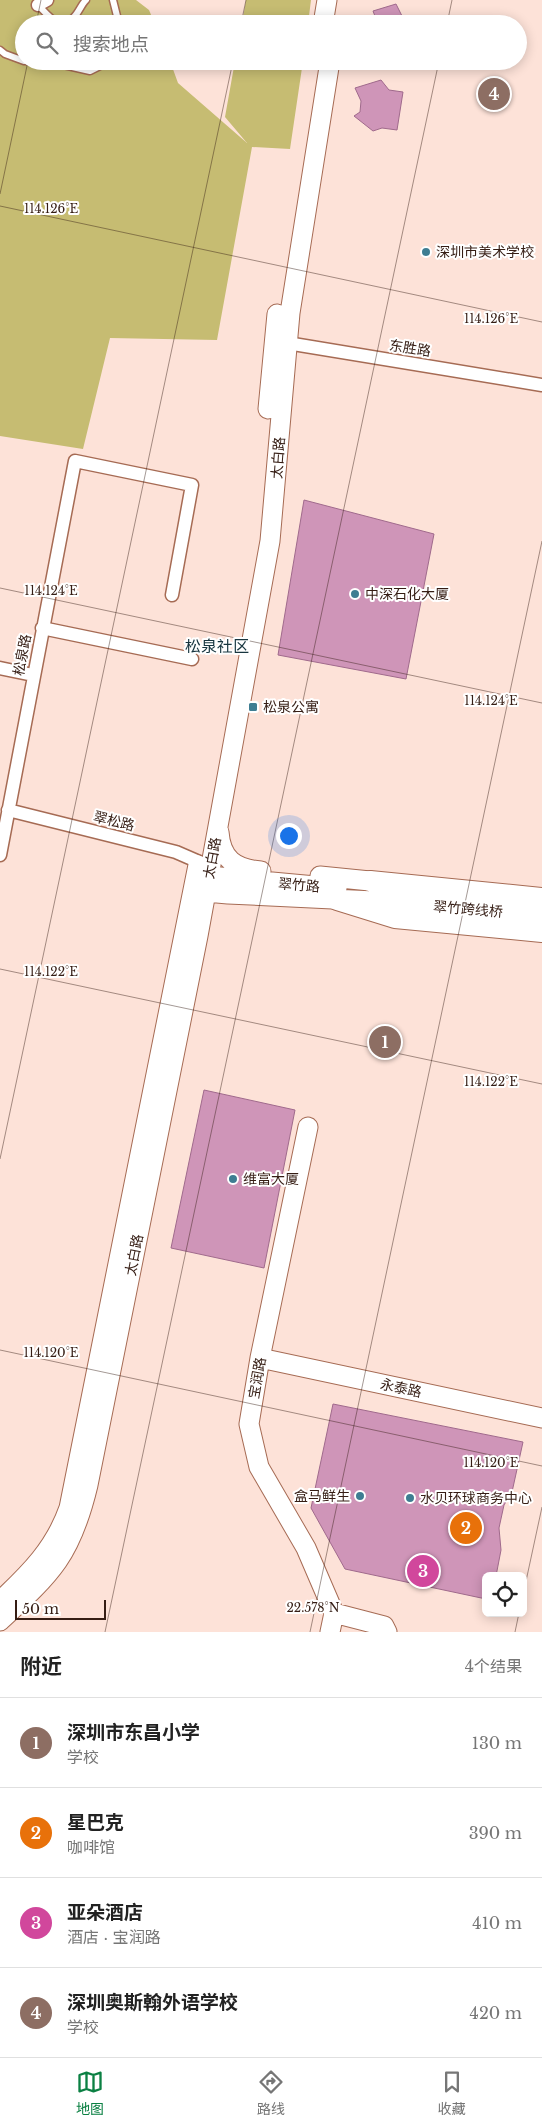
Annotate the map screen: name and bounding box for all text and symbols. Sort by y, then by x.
search box [15,15,527,70]
icon: search [33,29,61,57]
text: 搜索地点 [73,33,149,56]
pin: 4 [478,75,510,113]
text: 114.126°E [24,201,78,216]
place label: 深圳市美术学校 [436,243,534,261]
marker: 深圳市美术学校 [420,246,432,258]
text: 114.126°E [464,311,518,326]
street label: 东胜路 [388,336,432,360]
street label: 太白路 [268,436,288,480]
text: 114.124°E [24,583,78,598]
place label: 中深石化大厦 [365,585,449,603]
marker: 中深石化大厦 [349,588,361,600]
street label: 松泉路 [9,633,35,677]
district label: 松泉社区 [185,636,249,656]
text: 114.124°E [464,693,518,708]
place label: 松泉公寓 [263,698,319,716]
marker: 松泉公寓 [247,701,259,713]
street label: 翠松路 [91,807,137,835]
your location [276,823,302,849]
street label: 太白路 [199,836,225,880]
street label: 翠竹路 [277,874,321,896]
street label: 翠竹跨线桥 [432,897,504,921]
text: 114.122°E [24,964,78,979]
pin: 1 [369,1023,401,1061]
text: 114.122°E [464,1074,518,1089]
place label: 维富大厦 [243,1170,299,1188]
marker: 维富大厦 [227,1173,239,1185]
street label: 太白路 [121,1233,147,1277]
text: 114.120°E [23,1345,79,1360]
street label: 宝润路 [244,1356,270,1400]
street label: 永泰路 [379,1375,423,1401]
text: 114.120°E [463,1455,519,1470]
place label: 盒马鲜生 [294,1487,350,1505]
place label: 水贝环球商务中心 [420,1489,532,1507]
marker: 盒马鲜生 [354,1490,366,1502]
marker: 水贝环球商务中心 [404,1492,416,1504]
pin: 2 [450,1509,482,1547]
pin: 3 [407,1552,439,1590]
map controls [482,1572,527,1617]
button: locate [482,1572,527,1617]
scale bar [15,1597,106,1620]
text: 50 m [22,1600,59,1618]
text: 22.578°N [286,1600,340,1615]
text: 附近 [20,1654,62,1680]
text: 4个结果 [465,1656,522,1676]
text: 深圳市东昌小学 [67,1721,200,1744]
text: 1 [33,1733,39,1753]
text: 130 m [472,1733,522,1753]
text: 学校 [67,1747,99,1767]
text: 星巴克 [67,1811,124,1834]
text: 2 [31,1823,41,1843]
text: 390 m [469,1823,522,1843]
text: 咖啡馆 [67,1837,115,1857]
text: 亚朵酒店 [67,1901,143,1924]
text: 3 [31,1913,41,1933]
text: 410 m [472,1913,522,1933]
text: 酒店 · 宝润路 [67,1927,161,1947]
text: 深圳奥斯翰外语学校 [67,1991,238,2014]
text: 4 [31,2003,41,2023]
text: 420 m [470,2003,522,2023]
text: 学校 [67,2017,99,2037]
tab: 地图 [76,2068,104,2118]
tab: 路线 [257,2068,285,2118]
tab: 收藏 [438,2068,466,2118]

